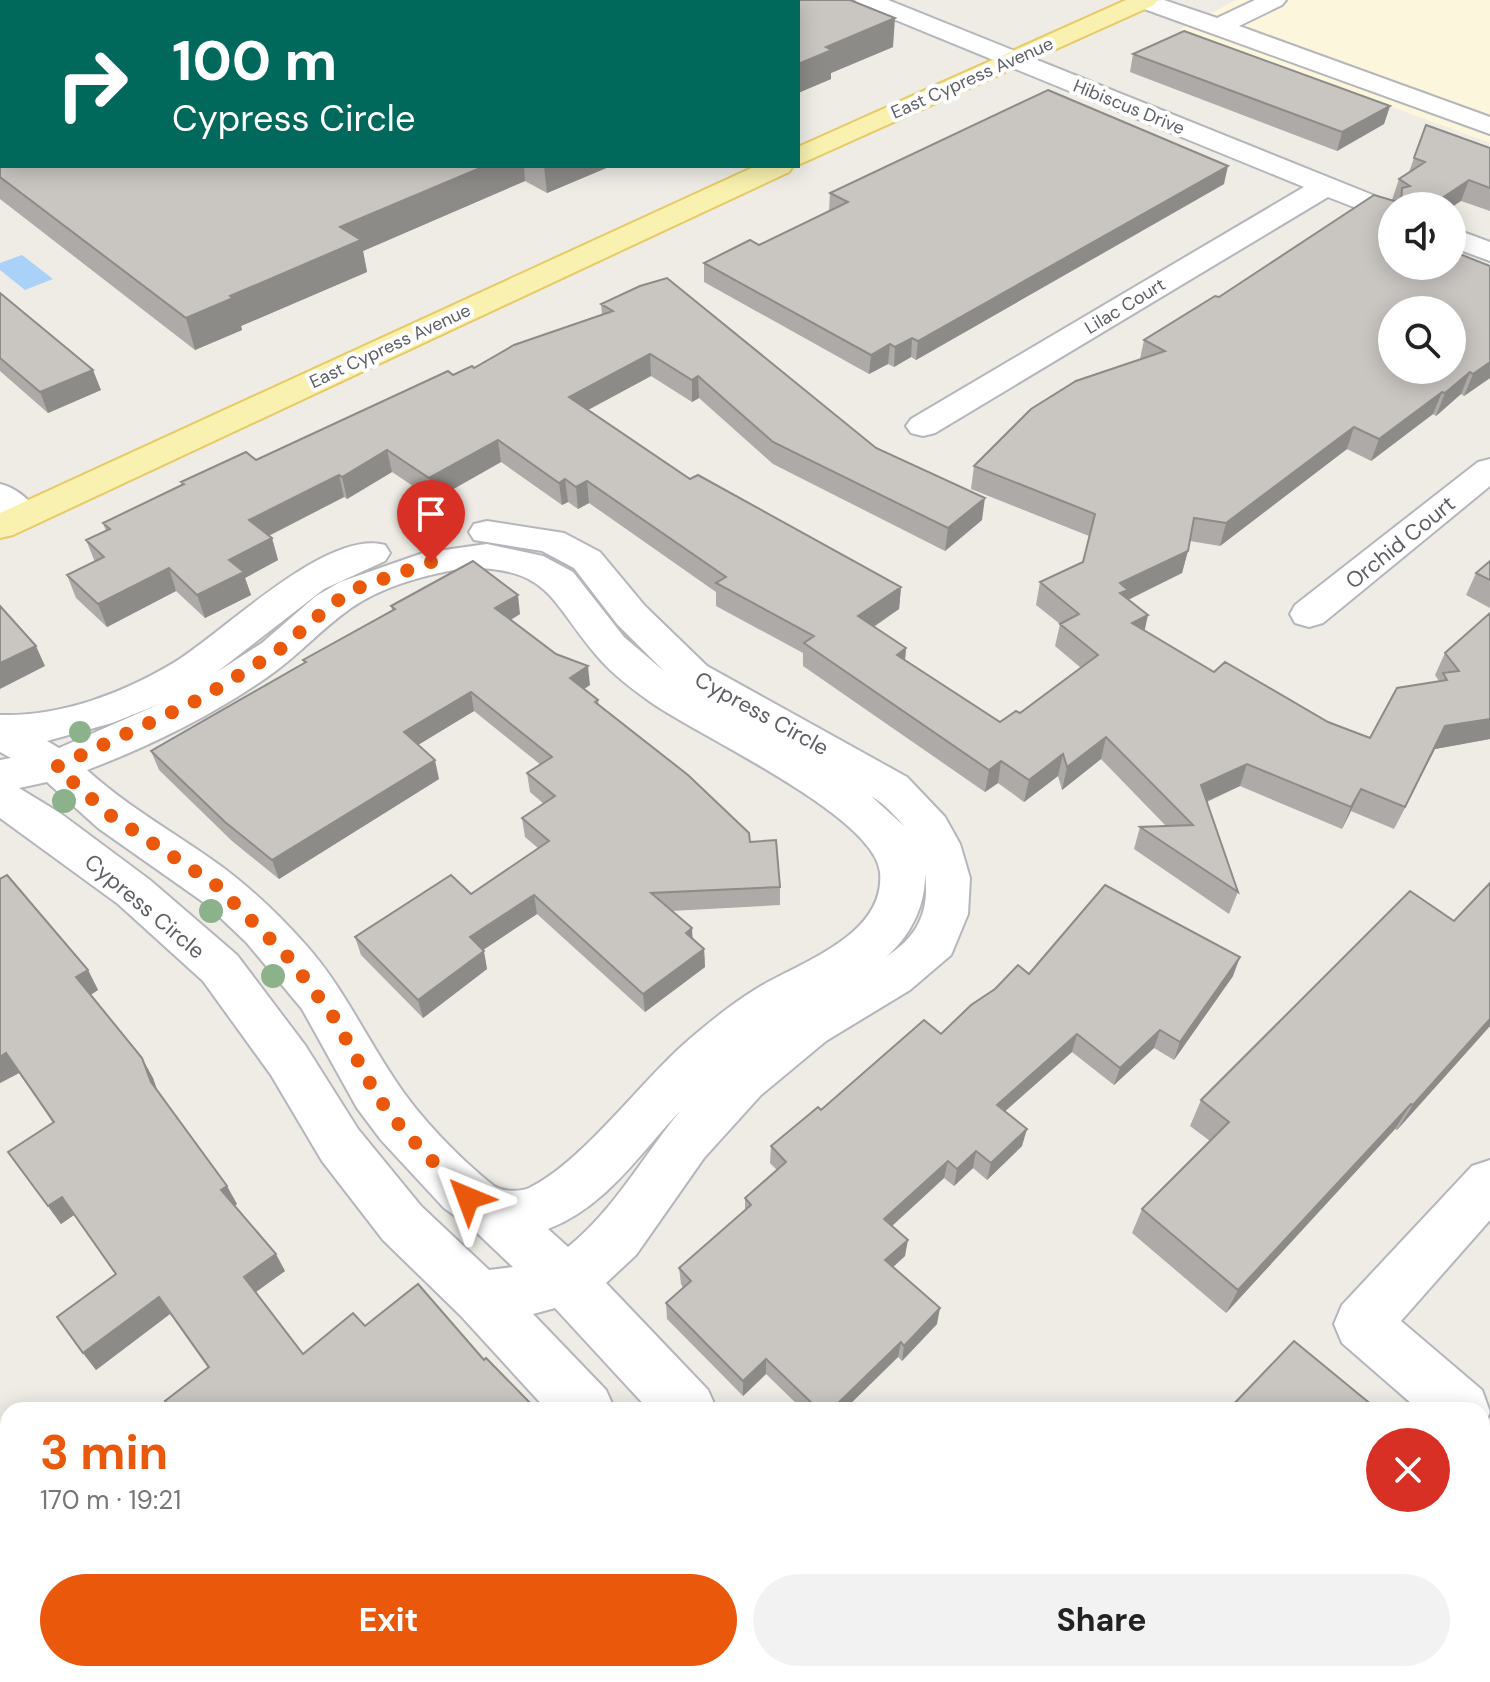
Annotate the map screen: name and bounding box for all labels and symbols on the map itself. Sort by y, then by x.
street label: East Cypress Avenue [887,31,1057,125]
street label: Hibiscus Drive [1070,74,1188,140]
street label: Lilac Court [1080,272,1170,340]
street label: East Cypress Avenue [306,298,474,394]
pin [397,480,465,562]
street label: Orchid Court [1339,489,1461,596]
street label: Cypress Circle [690,665,834,762]
street label: Cypress Circle [78,847,211,965]
position arrow [426,1156,510,1240]

